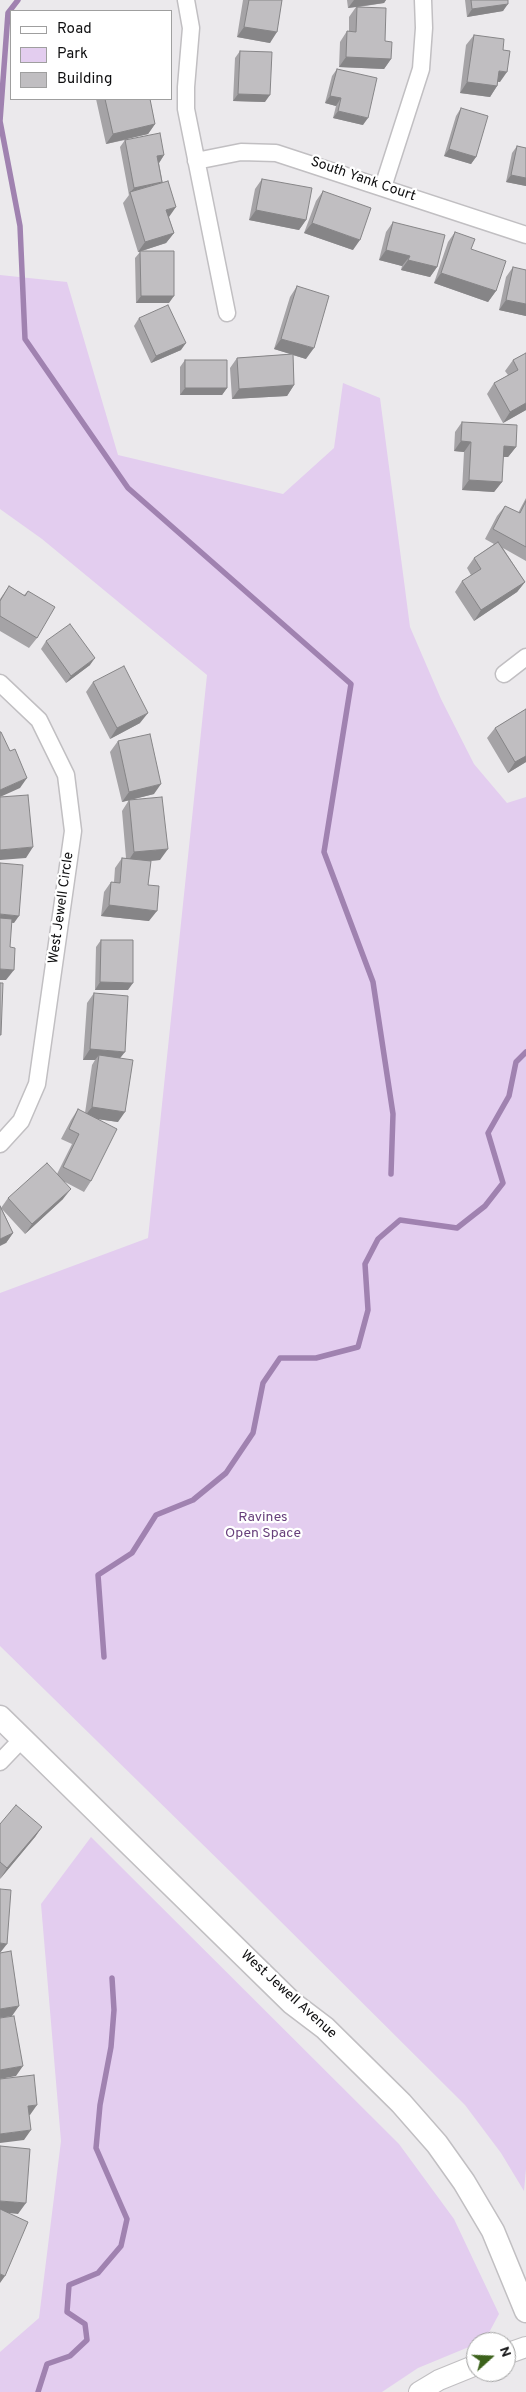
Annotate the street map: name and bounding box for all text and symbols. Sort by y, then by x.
legend [10,10,172,100]
text: Road [57,20,92,39]
text: Park [57,45,88,64]
text: Building [57,70,112,89]
street label: South Yank Court [308,154,418,206]
street label: West Jewell Circle [46,851,78,965]
park label: Ravines Open Space [225,1510,301,1542]
street label: West Jewell Avenue [236,1947,340,2043]
north arrow [466,2332,516,2382]
text: N [495,2344,514,2360]

